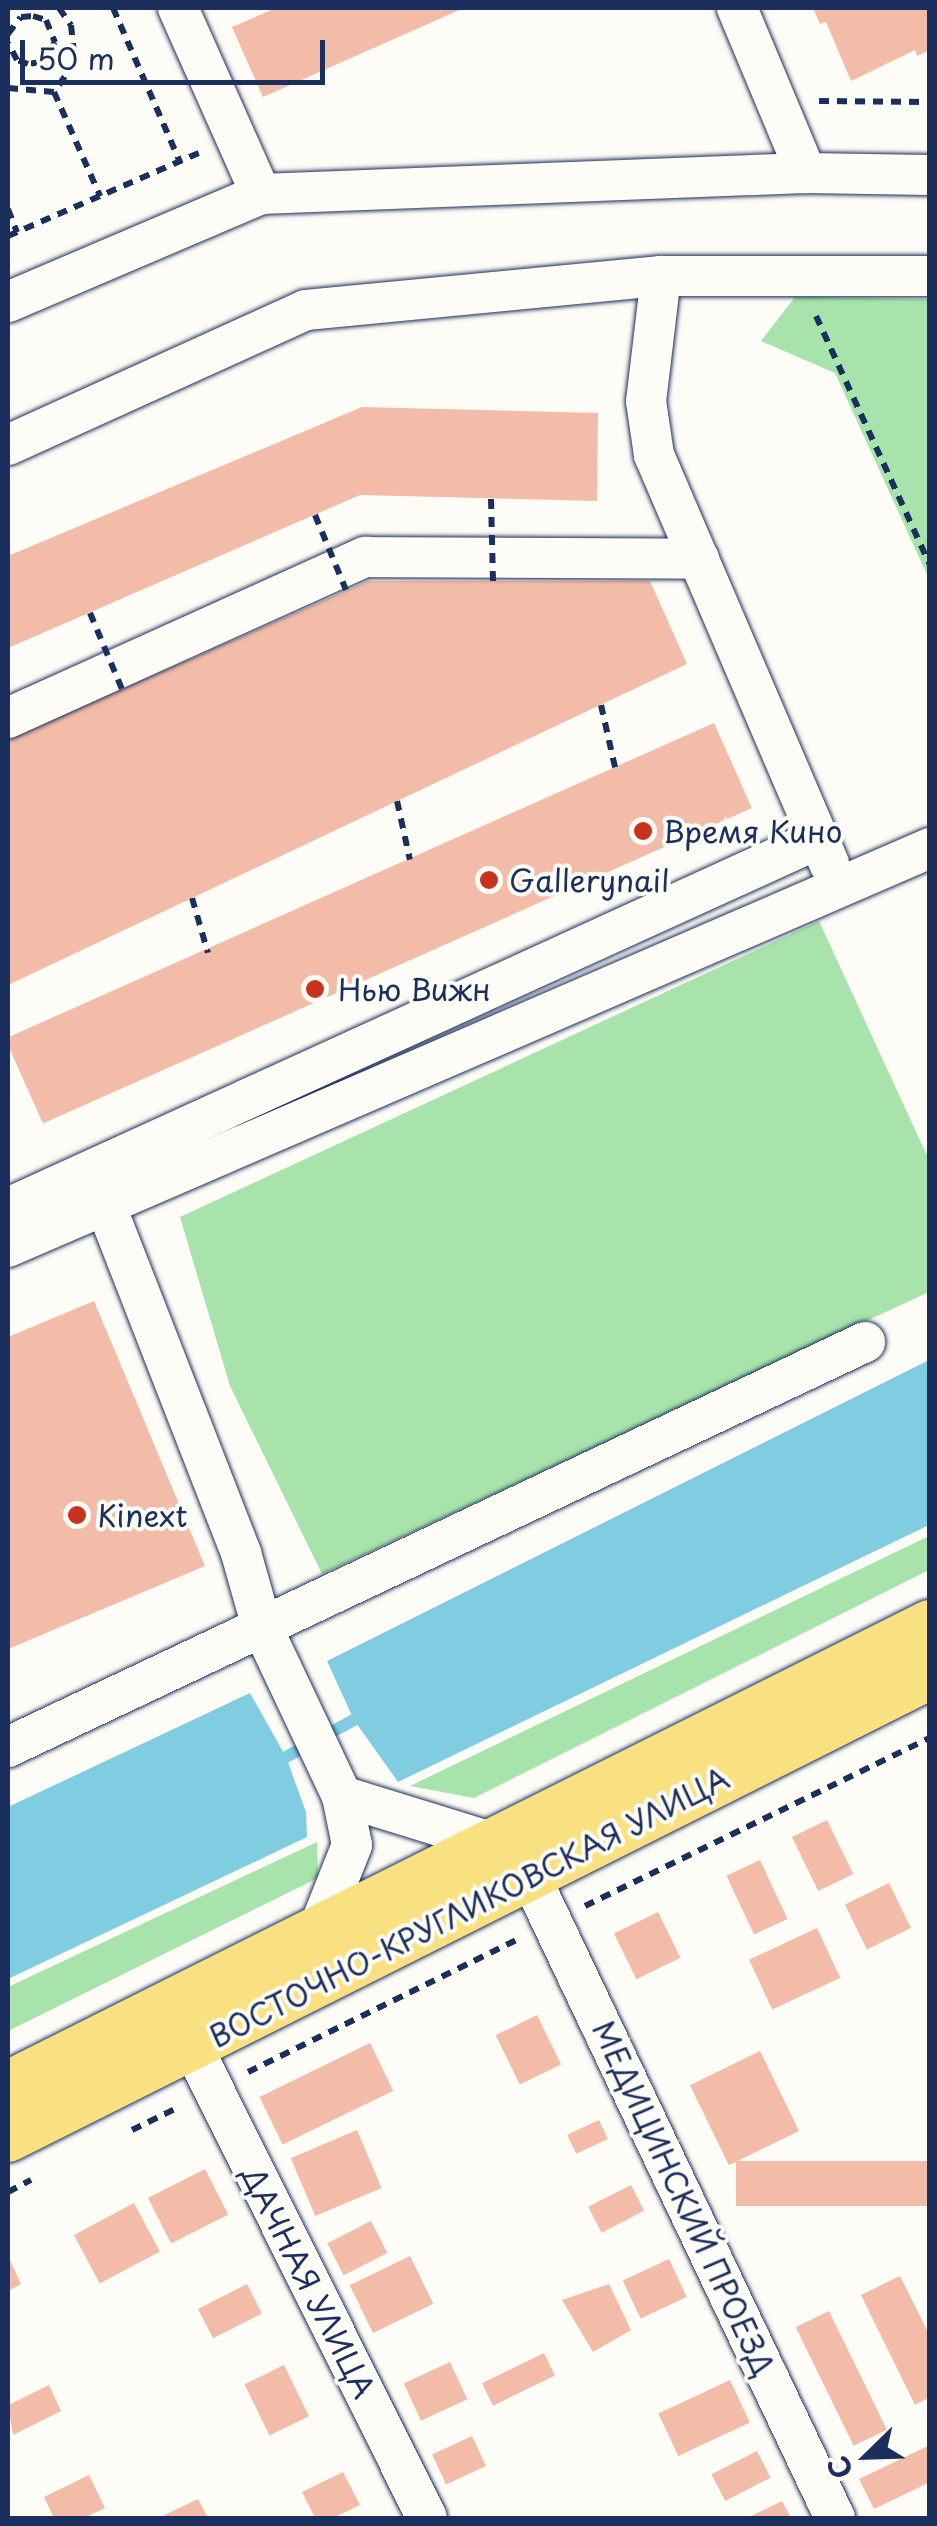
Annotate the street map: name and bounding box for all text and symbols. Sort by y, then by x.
scale bar [25,20,330,82]
text: 50 m [37,35,115,80]
place label: Время Кино [663,813,842,849]
marker: Время Кино [632,820,654,842]
place label: Gallerynail [509,862,670,898]
marker: Gallerynail [478,869,500,891]
place label: Нью Вижн [338,971,492,1007]
marker: Нью Вижн [302,976,328,1002]
place label: Kinext [97,1497,187,1533]
marker: Kinext [66,1504,88,1526]
street label: ВОСТОЧНО-КРУГЛИКОВСКАЯ УЛИЦА [203,1760,735,2054]
street label: МЕДИЦИНСКИЙ ПРОЕЗД [585,2014,783,2382]
street label: ДАЧНАЯ УЛИЦА [235,2160,383,2404]
north arrow [817,2406,917,2506]
text: С [815,2450,863,2486]

